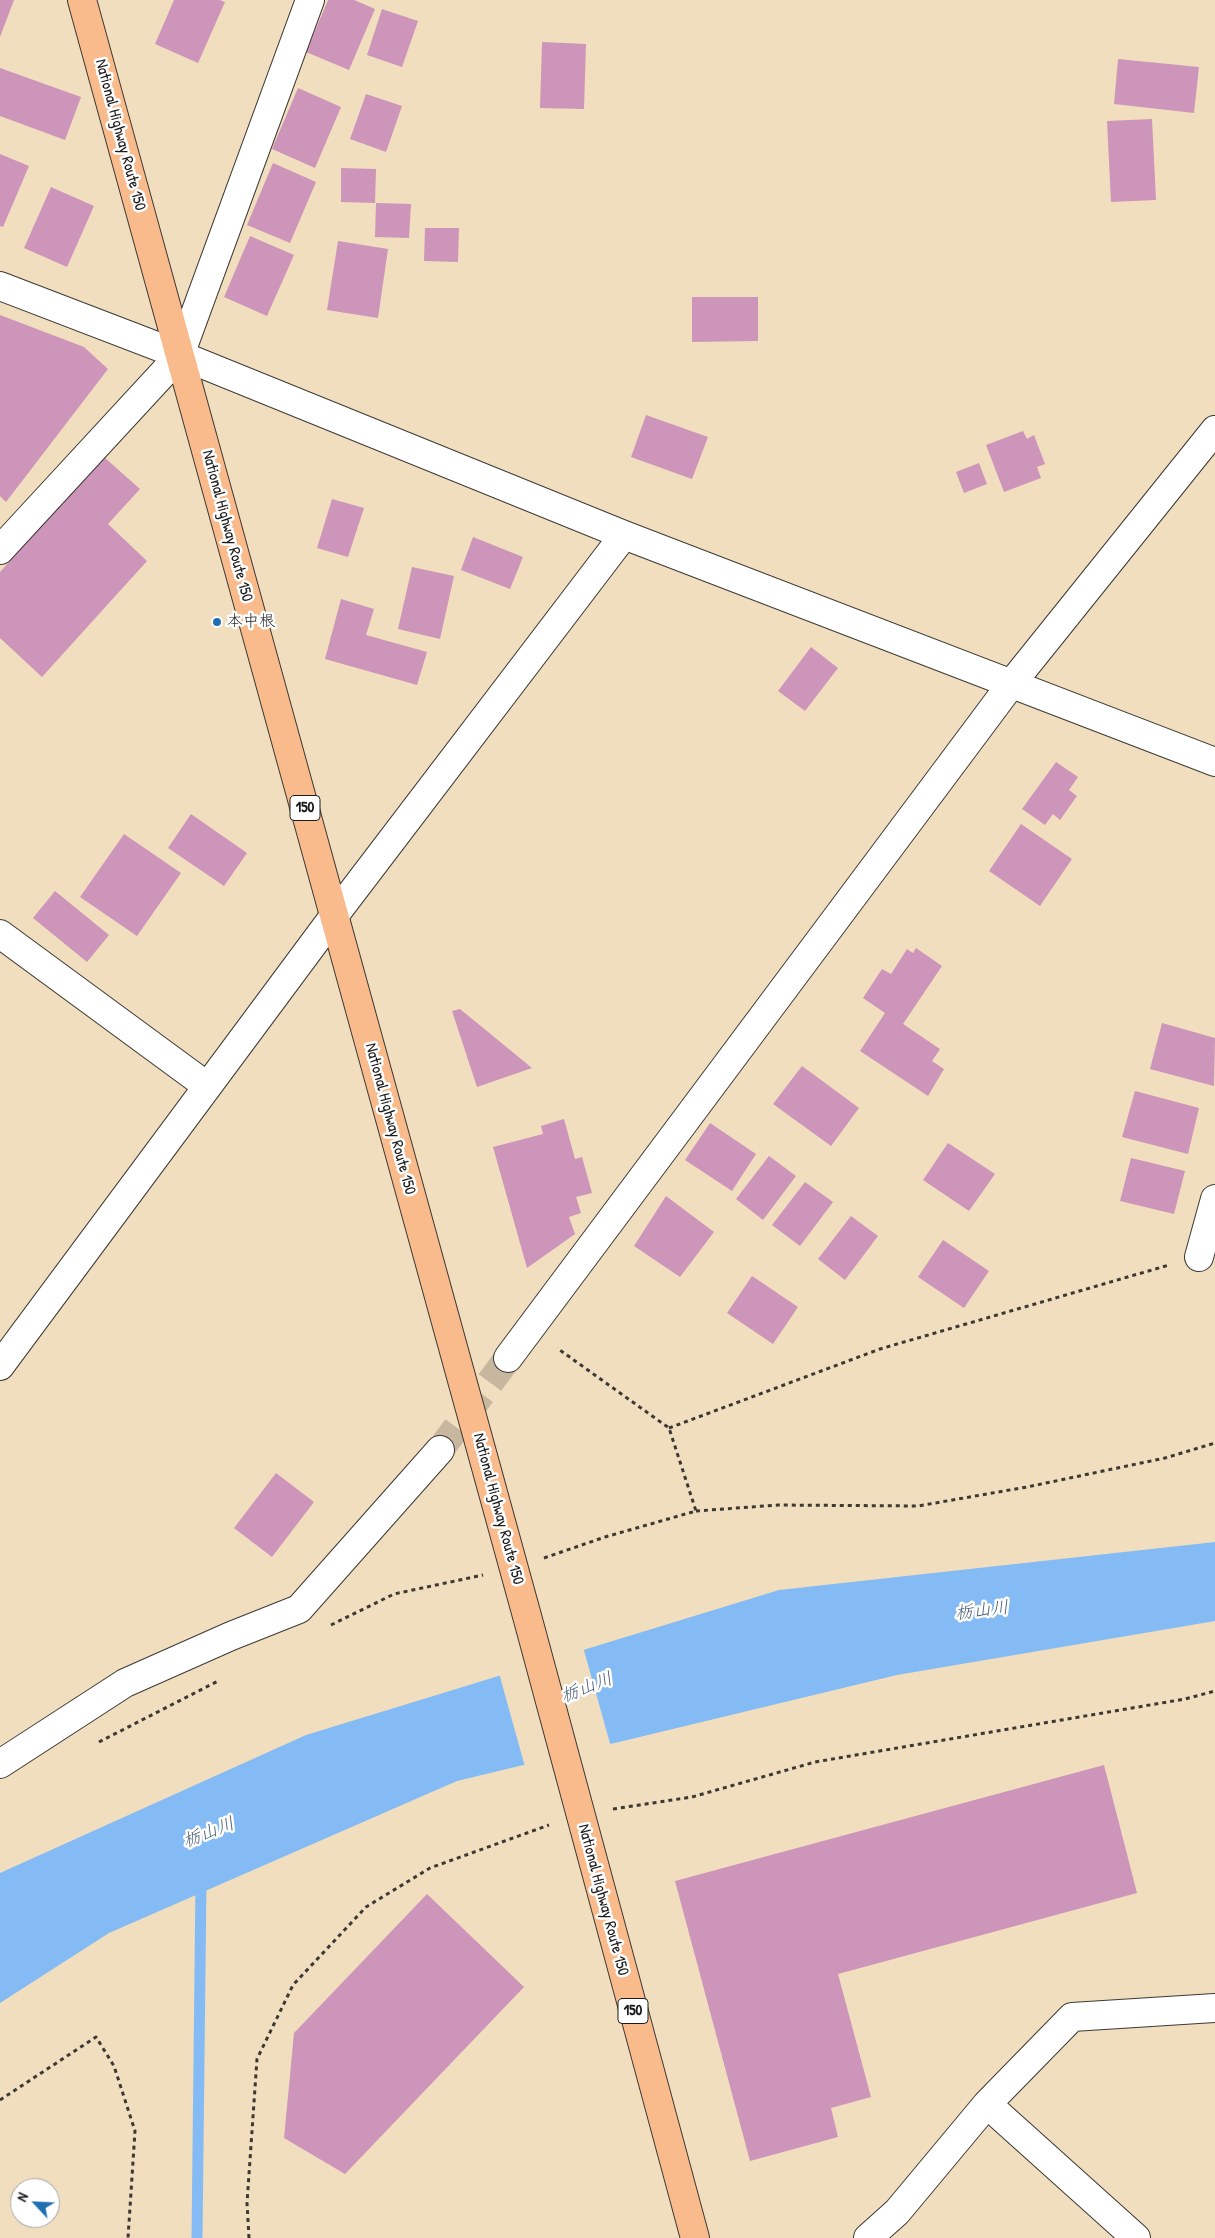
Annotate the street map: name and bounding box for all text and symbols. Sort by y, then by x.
street label: National Highway Route 150 [91,57,149,213]
street label: National Highway Route 150 [198,448,256,604]
place label: 本中根 [227,612,275,632]
marker: 本中根 [211,616,223,628]
road number: 150 [290,796,320,820]
street label: National Highway Route 150 [361,1041,419,1197]
street label: National Highway Route 150 [469,1431,527,1587]
water label: 栃山川 [954,1597,1010,1625]
water label: 栃山川 [558,1668,616,1708]
water label: 栃山川 [180,1813,238,1853]
street label: National Highway Route 150 [574,1822,632,1978]
road number: 150 [618,1998,648,2024]
north arrow [10,2178,60,2228]
text: N [12,2189,32,2204]

